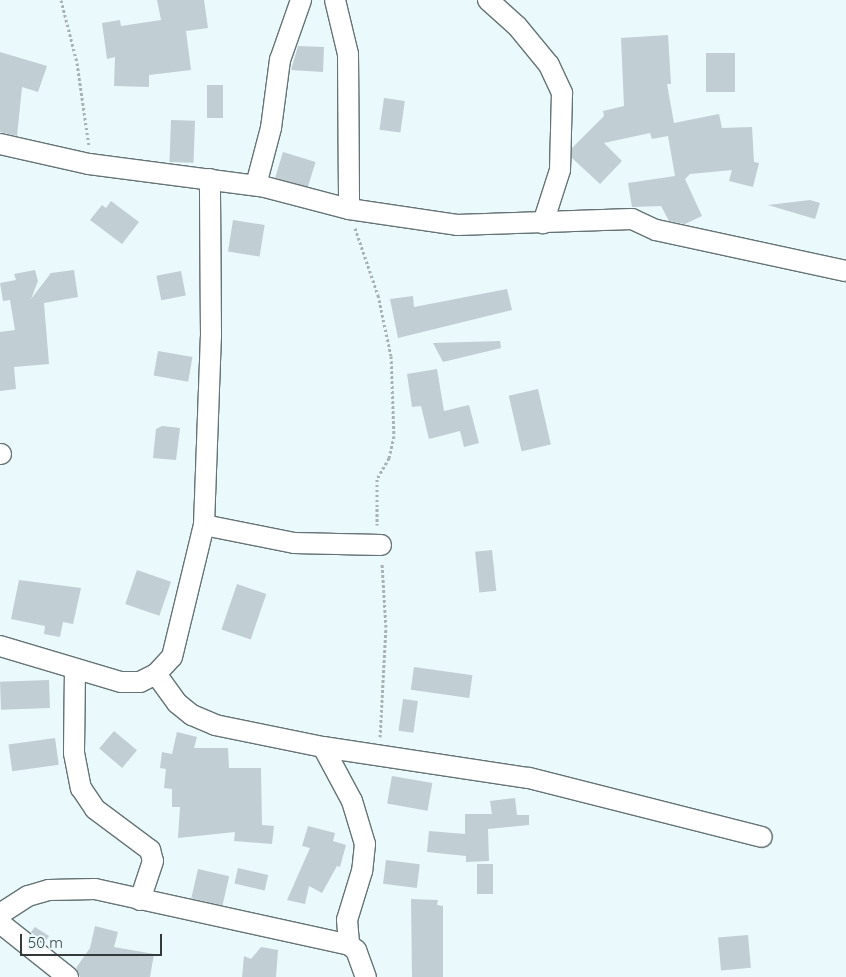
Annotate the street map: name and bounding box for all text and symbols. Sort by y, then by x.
scale bar [22,924,165,956]
text: 50 m [28,933,63,952]

